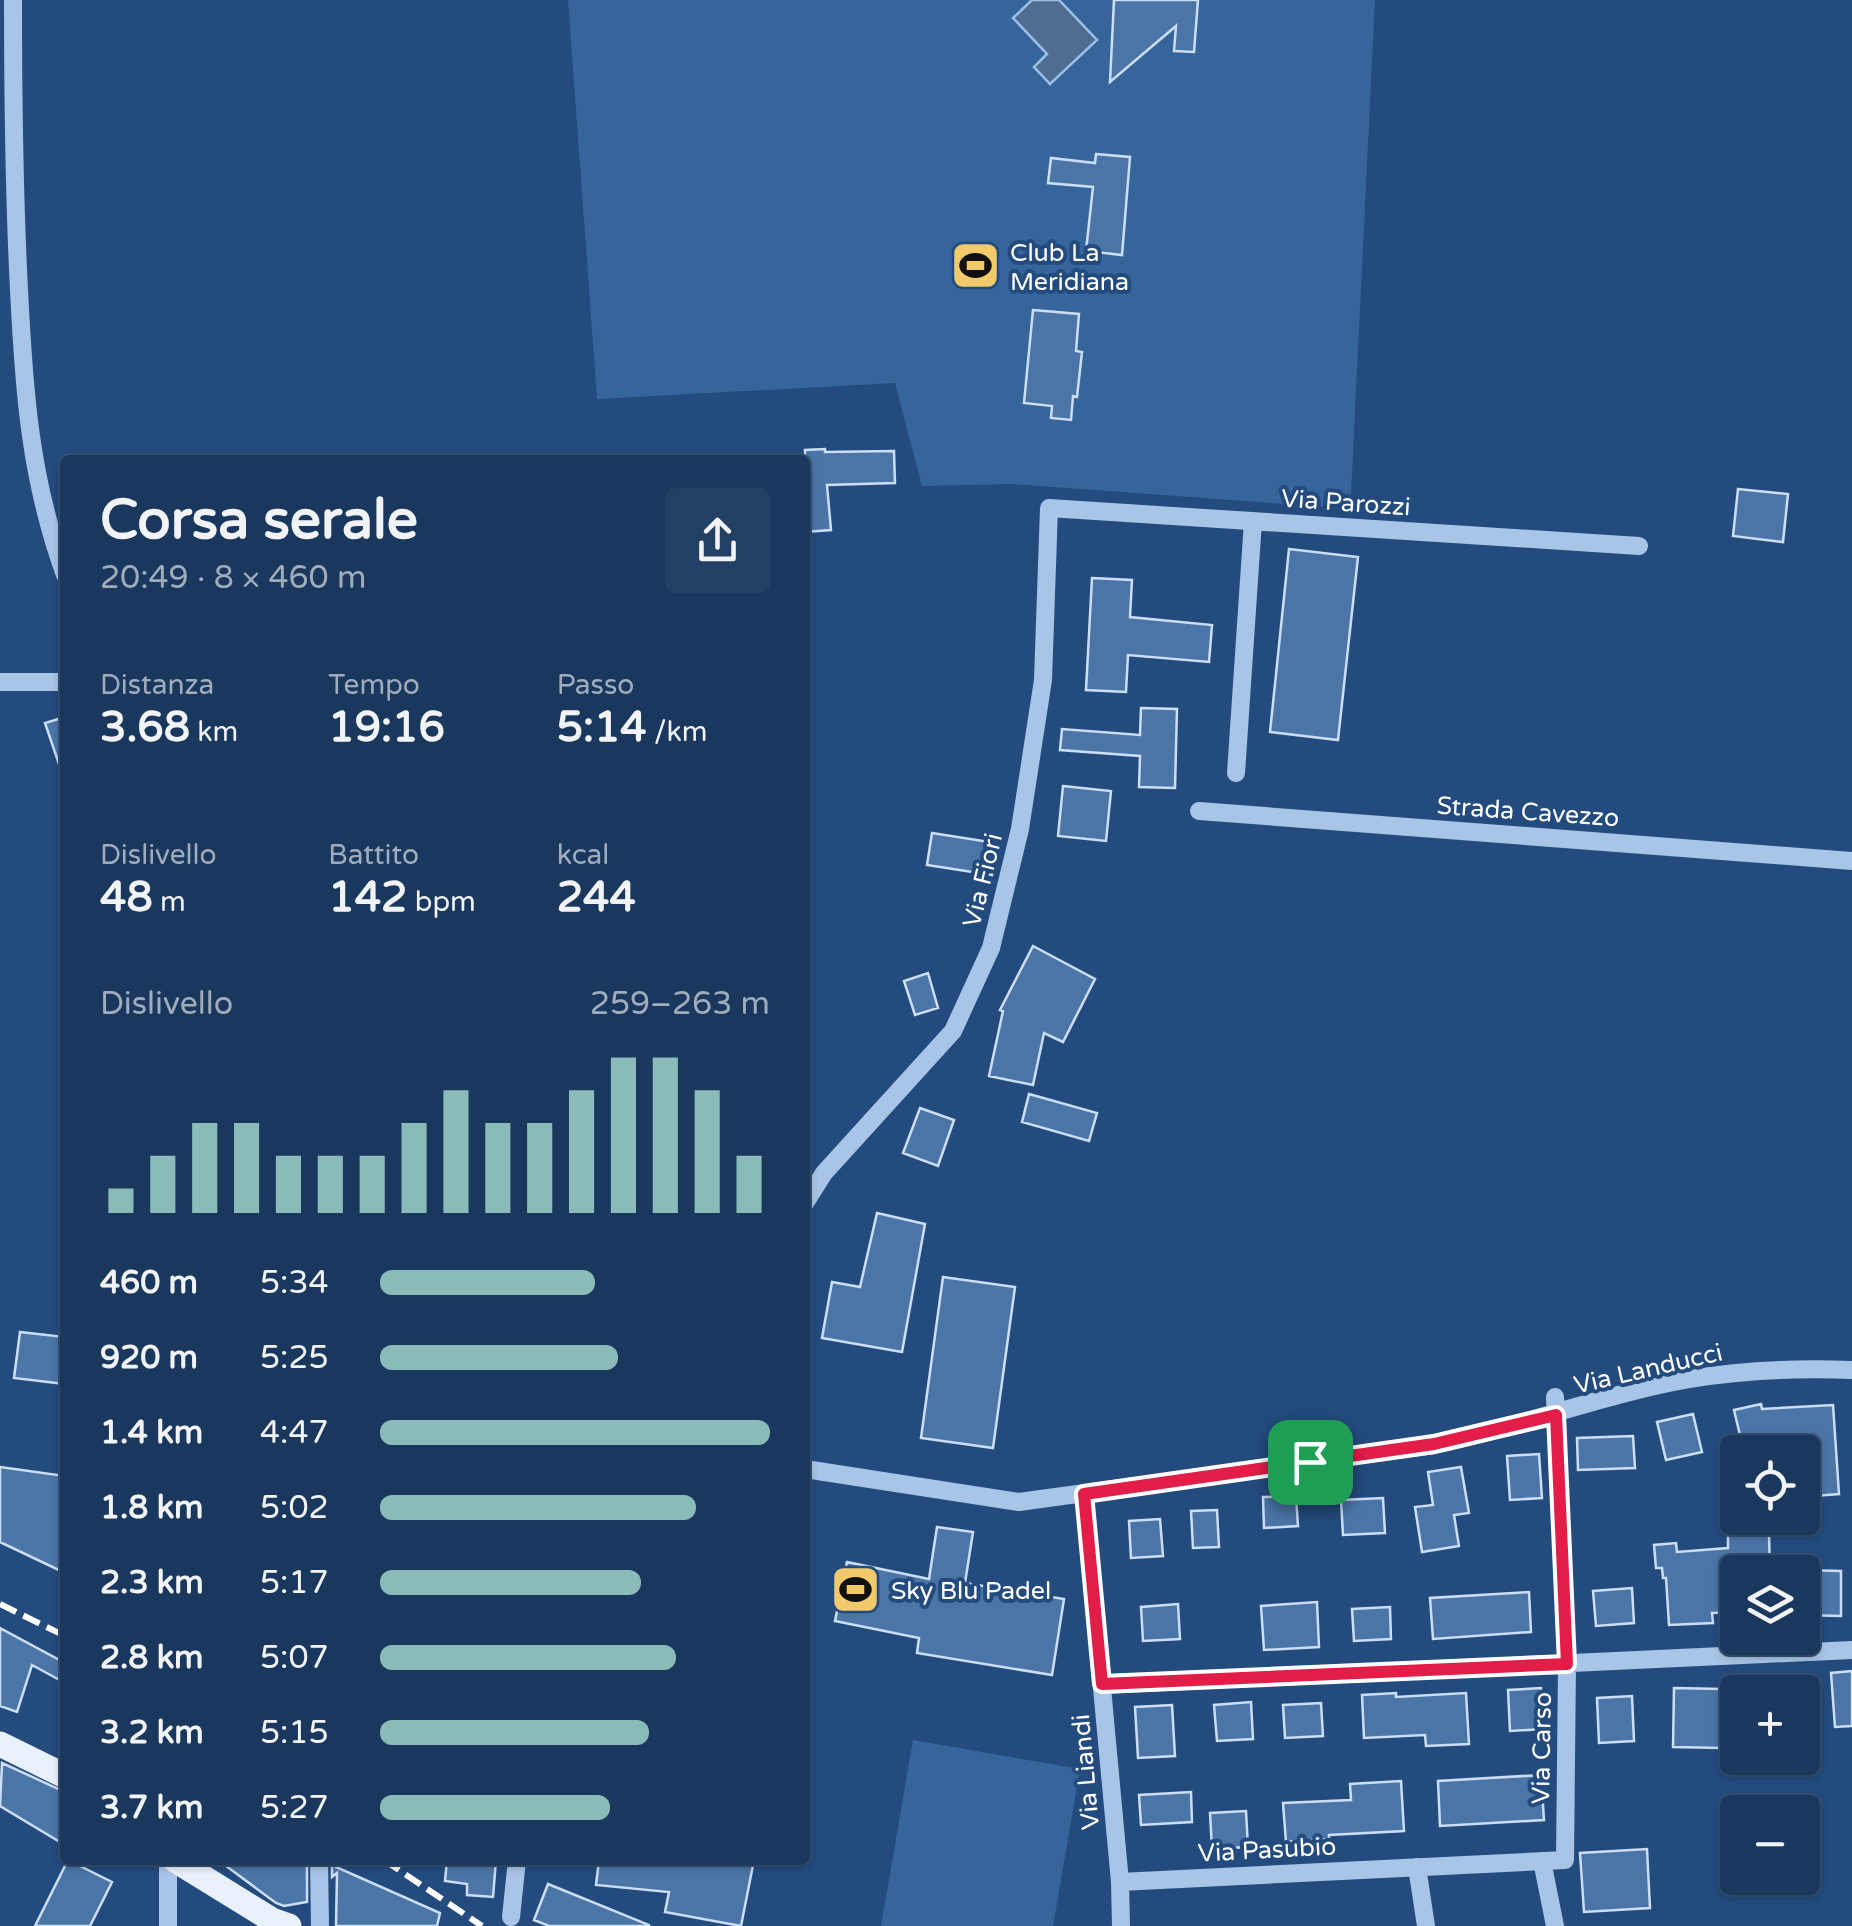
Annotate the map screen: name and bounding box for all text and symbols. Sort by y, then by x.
place label: Club La Meridiana [1010,238,1129,297]
sports icon: Club La Meridiana [949,240,1001,292]
street label: Via Parozzi [1280,484,1412,522]
text: Corsa serale [100,488,418,554]
button: share [665,488,770,593]
text: 20:49 · 8 × 460 m [100,559,366,597]
text: Distanza [100,668,214,702]
text: Tempo [328,668,420,702]
text: Passo [557,668,634,702]
text: 3.68 [100,702,190,753]
text: 19:16 [328,702,445,753]
text: 5:14 [557,702,647,753]
text: km [190,715,238,749]
text: /km [647,715,707,749]
street label: Strada Cavezzo [1436,791,1620,833]
street label: Via Fiori [957,830,1009,930]
text: Dislivello [100,838,217,872]
text: Battito [328,838,419,872]
text: kcal [557,838,609,872]
text: 48 [100,872,153,923]
text: 142 [328,872,407,923]
text: 244 [557,872,636,923]
text: m [153,885,186,919]
text: bpm [407,885,476,919]
text: Dislivello [100,985,233,1023]
text: 259–263 m [590,985,770,1023]
text: 460 m [100,1264,198,1302]
text: 5:34 [260,1264,329,1302]
street label: Via Landucci [1571,1337,1725,1401]
text: 920 m [100,1339,198,1377]
text: 5:25 [260,1339,329,1377]
text: 1.4 km [100,1414,203,1452]
text: 4:47 [260,1414,329,1452]
pin [1268,1420,1353,1505]
icon: arrive [1283,1435,1338,1490]
map controls [1720,1435,1820,1895]
button: locate [1720,1435,1820,1535]
text: 1.8 km [100,1489,204,1527]
text: 5:02 [260,1489,329,1527]
button: layers [1720,1555,1820,1655]
text: 2.3 km [100,1564,204,1602]
text: 5:17 [260,1564,329,1602]
sports icon: Sky Blu Padel [830,1564,882,1616]
place label: Sky Blu Padel [891,1576,1051,1606]
text: 2.8 km [100,1639,204,1677]
text: 5:07 [260,1639,329,1677]
button: + [1720,1675,1820,1775]
street label: Via Carso [1526,1692,1558,1804]
street label: Via Liandi [1066,1713,1106,1831]
text: 3.2 km [100,1714,204,1752]
text: 5:15 [260,1714,329,1752]
text: 3.7 km [100,1789,203,1827]
text: 5:27 [260,1789,329,1827]
button: − [1720,1795,1820,1895]
street label: Via Pasubio [1197,1831,1337,1869]

